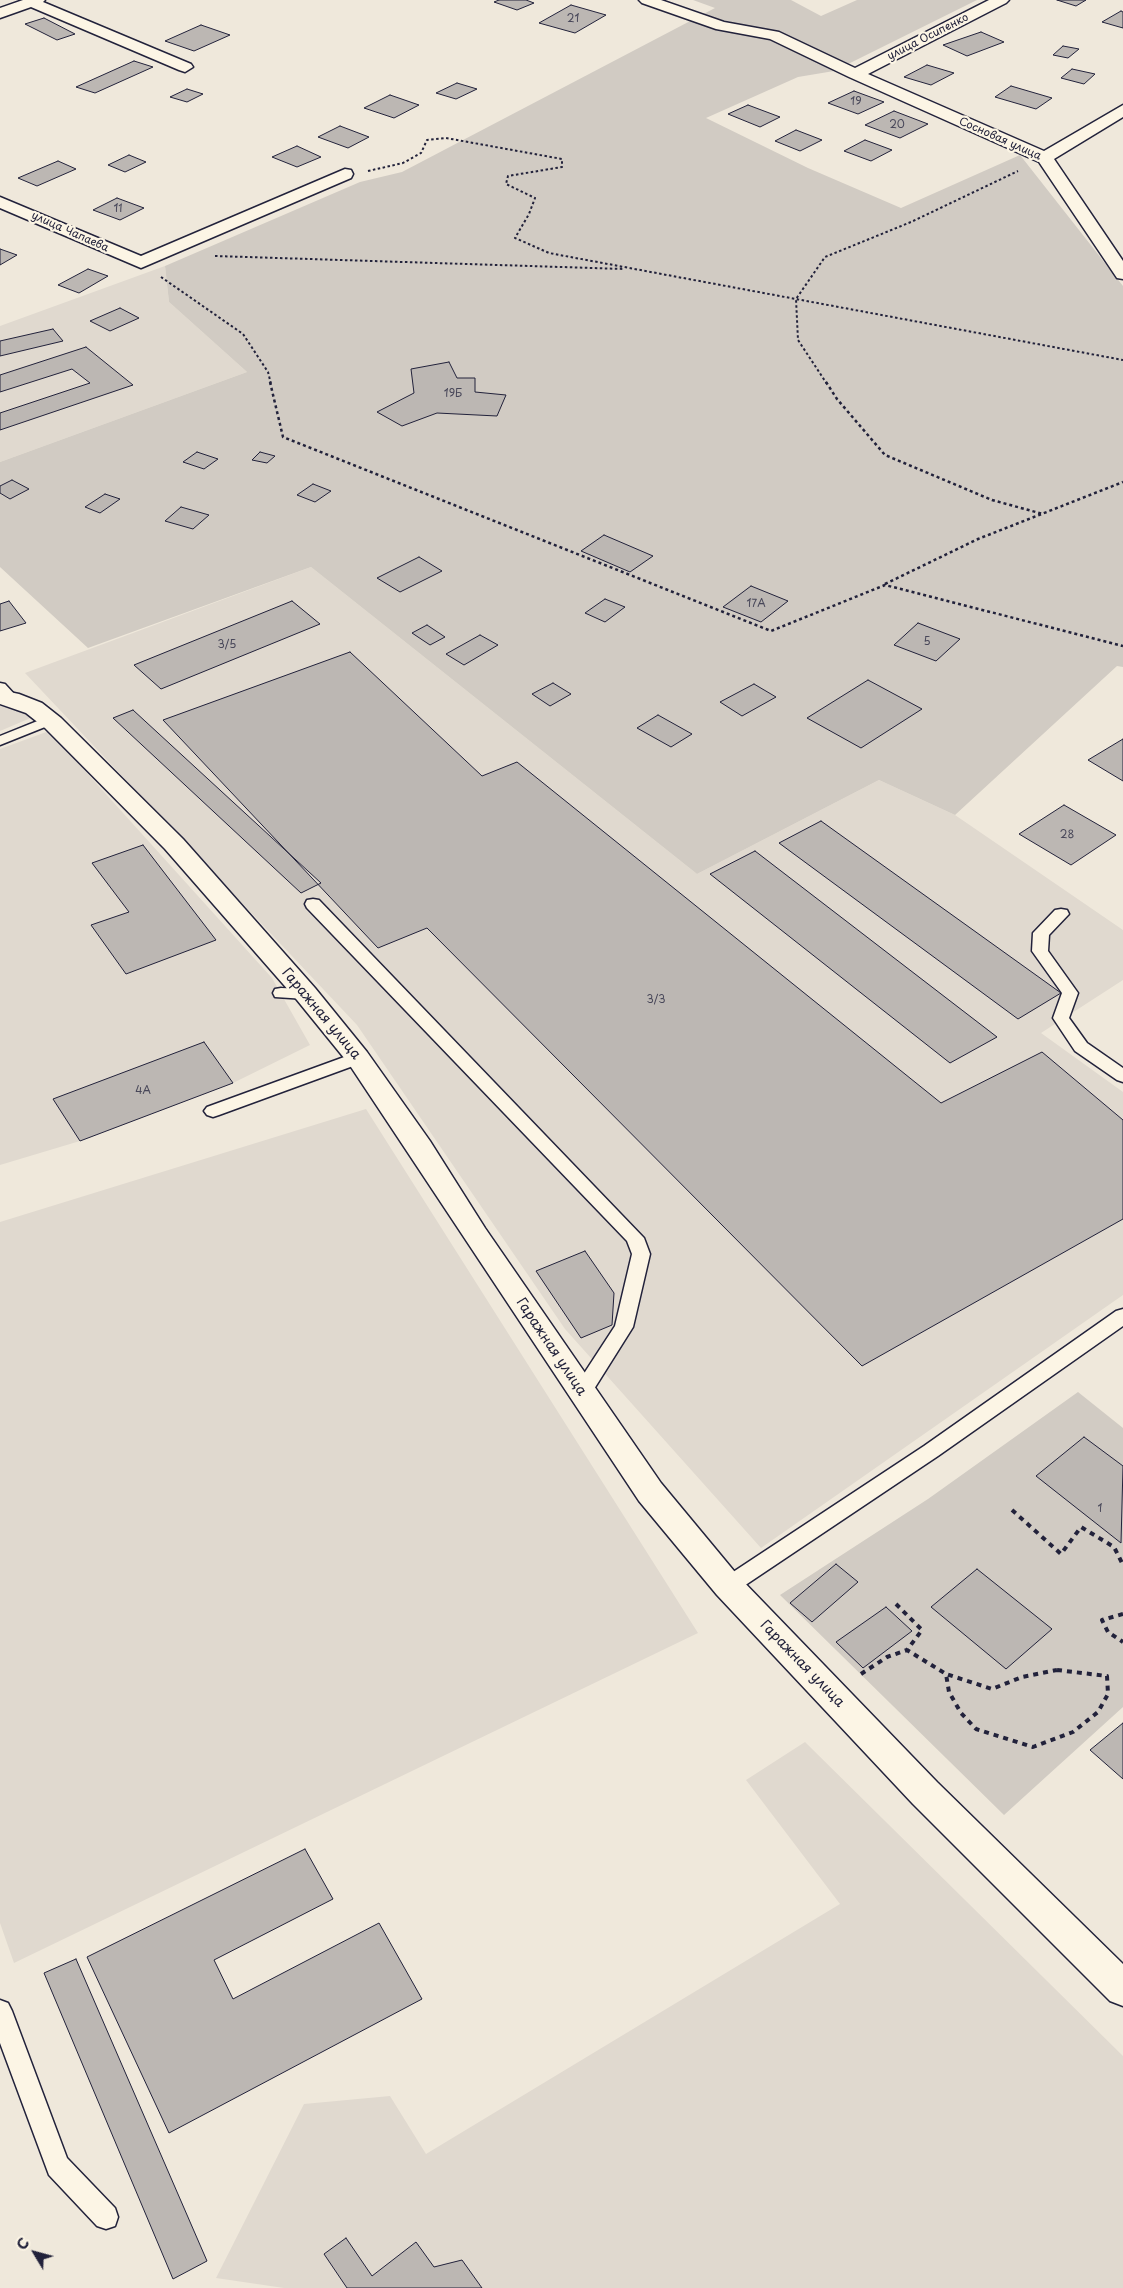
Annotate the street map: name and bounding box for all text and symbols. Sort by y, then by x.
street label: улица Осипенко [885,11,971,63]
house number: 21 [567,12,579,26]
house number: 19 [850,95,862,109]
street label: Сосновая улица [957,115,1043,163]
house number: 20 [889,118,905,132]
house number: 11 [113,202,123,216]
street label: улица Чапаева [29,209,111,255]
house number: 19Б [444,387,462,401]
house number: 17А [746,597,766,611]
house number: 5 [923,635,931,649]
house number: 3/5 [218,638,236,652]
house number: 28 [1060,828,1074,842]
street label: Гаражная улица [278,965,364,1063]
house number: 3/3 [646,993,666,1007]
house number: 4А [135,1084,151,1098]
street label: Гаражная улица [512,1295,590,1399]
house number: 1 [1098,1502,1102,1516]
street label: Гаражная улица [756,1617,848,1711]
north arrow [10,2228,60,2278]
text: С [11,2233,34,2254]

